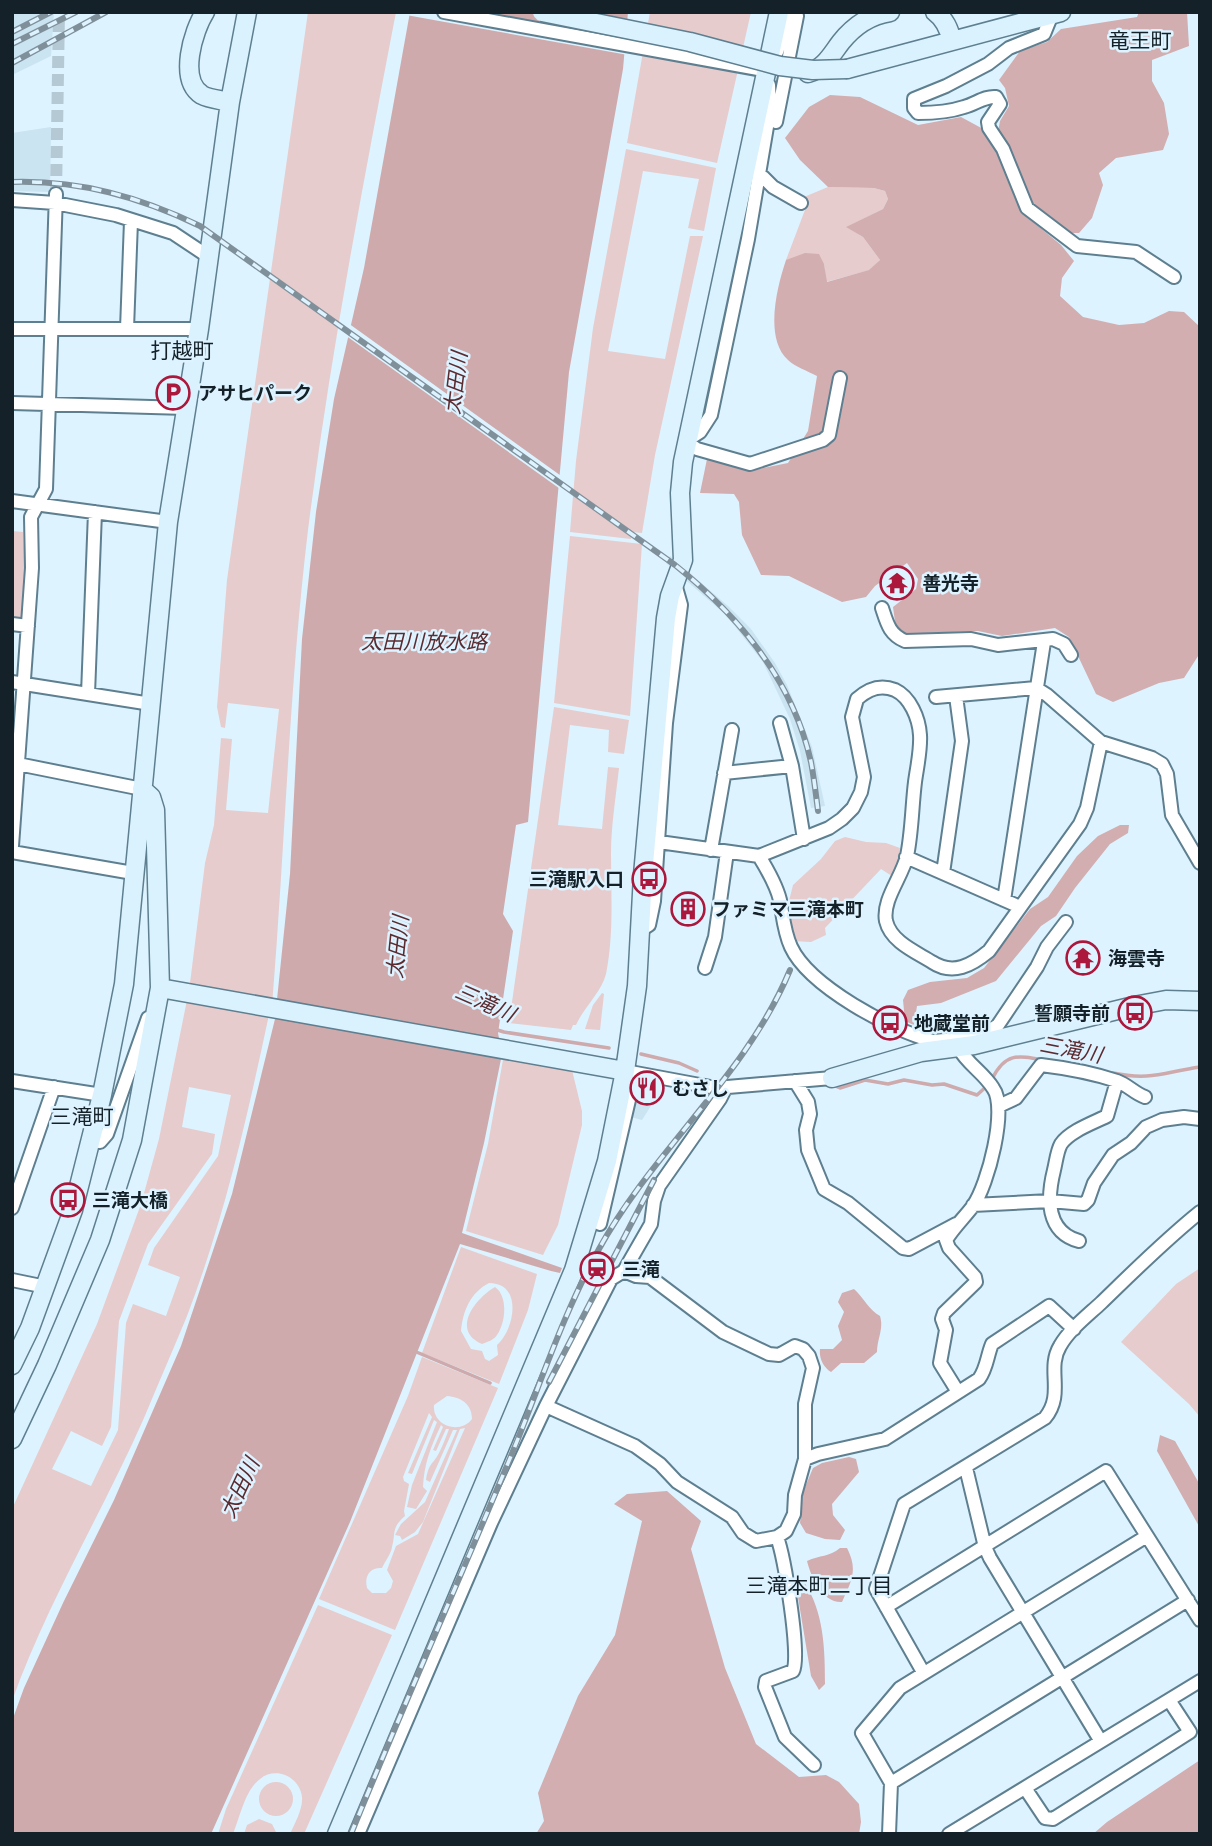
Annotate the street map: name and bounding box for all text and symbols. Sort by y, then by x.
district label: 竜王町 [1109,26,1172,54]
district label: 打越町 [151,336,214,364]
water label: 太田川 [437,348,473,416]
parking icon: アサヒパーク [154,374,192,412]
place label: アサヒパーク [198,380,312,406]
temple icon: 善光寺 [878,564,916,602]
place label: 善光寺 [922,570,979,596]
water label: 太田川放水路 [361,627,489,655]
bus stop icon: 三滝駅入口 [630,860,668,898]
place label: 三滝駅入口 [529,866,624,892]
building icon: ファミマ三滝本町 [669,890,707,928]
place label: ファミマ三滝本町 [712,896,864,922]
water label: 太田川 [380,912,414,980]
temple icon: 海雲寺 [1064,939,1102,977]
place label: 海雲寺 [1108,945,1165,971]
water label: 三滝川 [451,976,522,1029]
bus stop icon: 誓願寺前 [1116,994,1154,1032]
place label: 誓願寺前 [1034,1000,1110,1026]
bus stop icon: 地蔵堂前 [871,1004,909,1042]
place label: 地蔵堂前 [914,1010,990,1036]
water label: 三滝川 [1038,1029,1107,1069]
restaurant icon: むさし [628,1069,666,1107]
place label: むさし [672,1075,729,1101]
district label: 三滝町 [51,1102,114,1130]
bus stop icon: 三滝大橋 [49,1181,87,1219]
place label: 三滝大橋 [92,1187,168,1213]
station icon: 三滝 [578,1250,616,1288]
place label: 三滝 [622,1256,660,1282]
water label: 太田川 [213,1451,266,1522]
district label: 三滝本町二丁目 [746,1571,893,1599]

